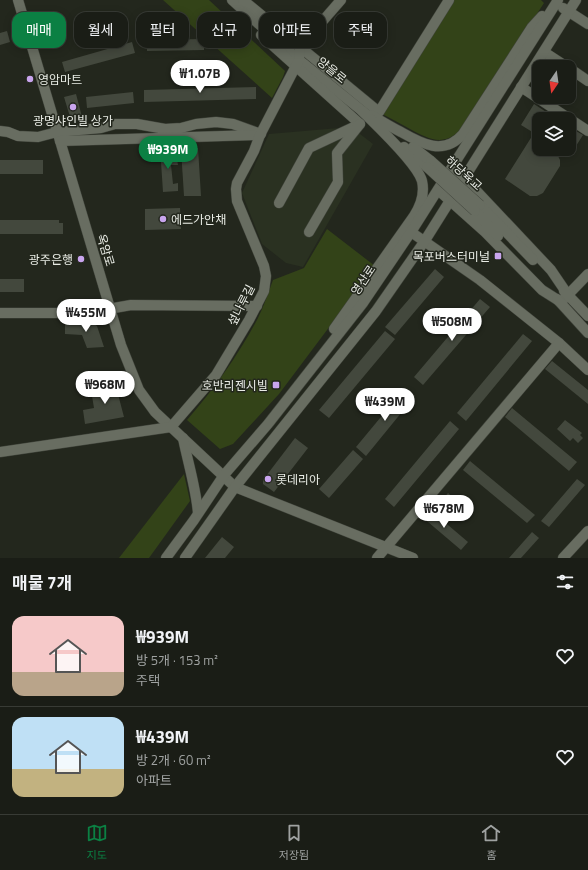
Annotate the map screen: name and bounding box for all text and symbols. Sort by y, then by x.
chip: 매매 [12,12,66,48]
chip: 월세 [74,12,128,48]
chip: 필터 [136,12,189,48]
chip: 신규 [197,12,251,48]
chip: 아파트 [259,12,326,48]
chip: 주택 [334,12,387,48]
street label: 양을로 [313,52,351,88]
pin: ₩1.07B [167,60,233,94]
north arrow [532,60,576,104]
map controls [532,60,576,156]
text: ₩1.07B [180,63,220,83]
place label: 영암마트 [38,70,82,89]
marker: 영암마트 [25,74,35,84]
marker: 광명샤인빌 상가 [68,102,78,112]
place label: 광명샤인빌 상가 [33,111,113,130]
button: layers [532,112,576,156]
pin: ₩939M [140,136,196,170]
text: ₩939M [148,139,188,159]
street label: 하당육교 [441,151,487,195]
place label: 에드가안채 [171,210,226,229]
marker: 에드가안채 [158,214,168,224]
street label: 옥암로 [92,231,120,269]
place label: 목포버스터미널 [413,247,490,266]
place label: 광주은행 [29,250,73,269]
marker: 목포버스터미널 [493,251,503,261]
marker: 광주은행 [76,254,86,264]
street label: 영산로 [346,261,380,299]
street label: 섶나루길 [223,281,259,329]
pin: ₩455M [58,299,114,333]
text: ₩455M [66,302,106,322]
pin: ₩508M [424,308,480,342]
text: ₩508M [432,311,472,331]
pin: ₩968M [77,371,133,405]
text: ₩968M [85,374,125,394]
place label: 호반리젠시빌 [202,376,268,395]
marker: 호반리젠시빌 [271,380,281,390]
pin: ₩439M [357,388,413,422]
text: ₩439M [365,391,405,411]
place label: 롯데리아 [276,470,320,489]
marker: 롯데리아 [263,474,273,484]
pin: ₩678M [416,495,472,529]
text: ₩678M [424,498,464,518]
text: 매물 7개 [12,570,72,596]
icon: filters [554,571,576,593]
text: ₩939M [136,624,189,650]
icon: home [44,632,92,680]
icon: heart [554,645,576,667]
text: 방 5개 · 153 m² [136,650,218,670]
text: 주택 [136,670,160,690]
text: ₩439M [136,724,189,750]
icon: home [44,733,92,781]
icon: heart [554,746,576,768]
text: 방 2개 · 60 m² [136,750,211,770]
text: 아파트 [136,770,172,790]
tab: 지도 [86,822,108,863]
tab: 저장됨 [279,822,309,863]
tab: 홈 [480,822,502,863]

